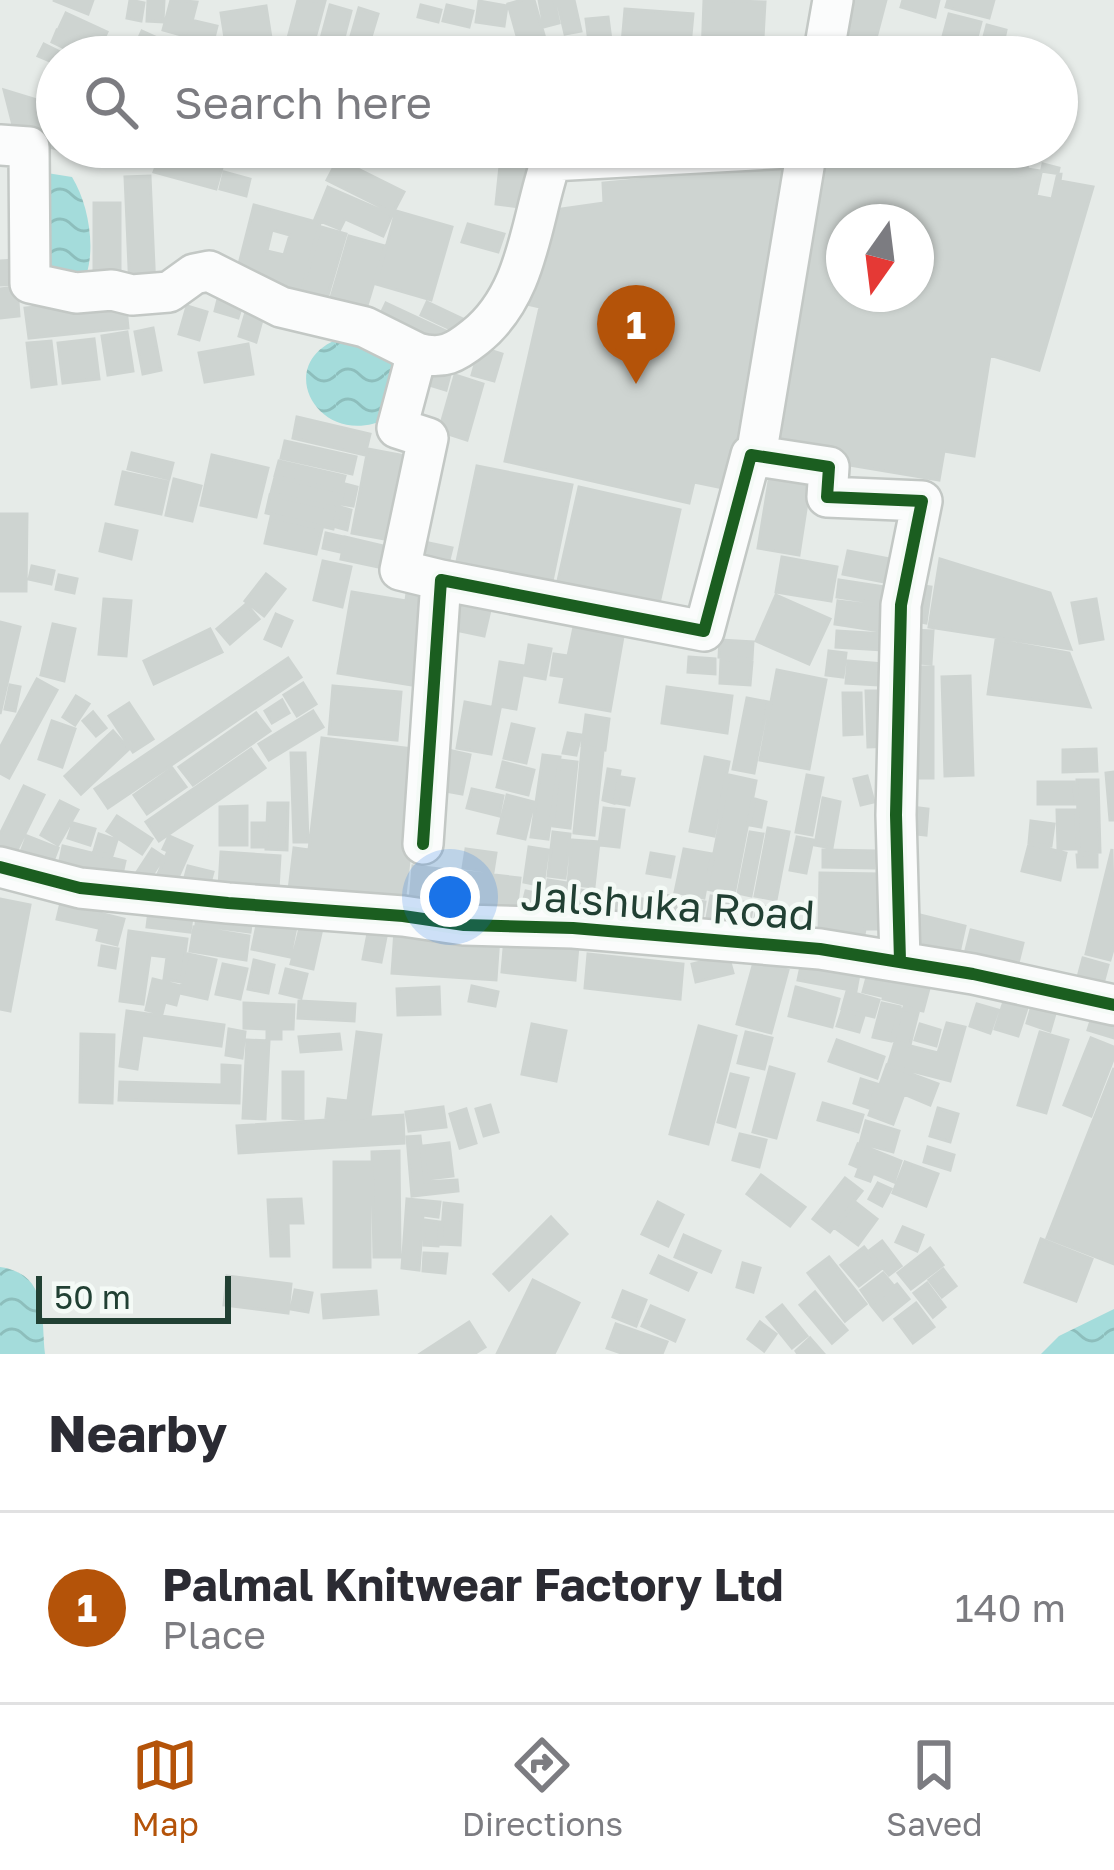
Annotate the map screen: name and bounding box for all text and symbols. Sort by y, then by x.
search box [36,36,1078,168]
icon: search [78,69,144,135]
text: Search here [174,75,432,129]
north arrow [826,204,934,312]
pin: 1 [597,285,675,384]
your location [420,867,480,927]
street label: Jalshuka Road [519,869,817,939]
scale bar [36,1270,231,1323]
text: 50 m [54,1277,131,1316]
text: Nearby [48,1402,227,1463]
text: Palmal Knitwear Factory Ltd [162,1557,783,1611]
text: 1 [77,1584,97,1631]
text: 140 m [955,1584,1066,1631]
text: Place [162,1611,266,1658]
tab: Map [132,1732,199,1843]
tab: Directions [462,1732,623,1843]
tab: Saved [886,1732,982,1843]

